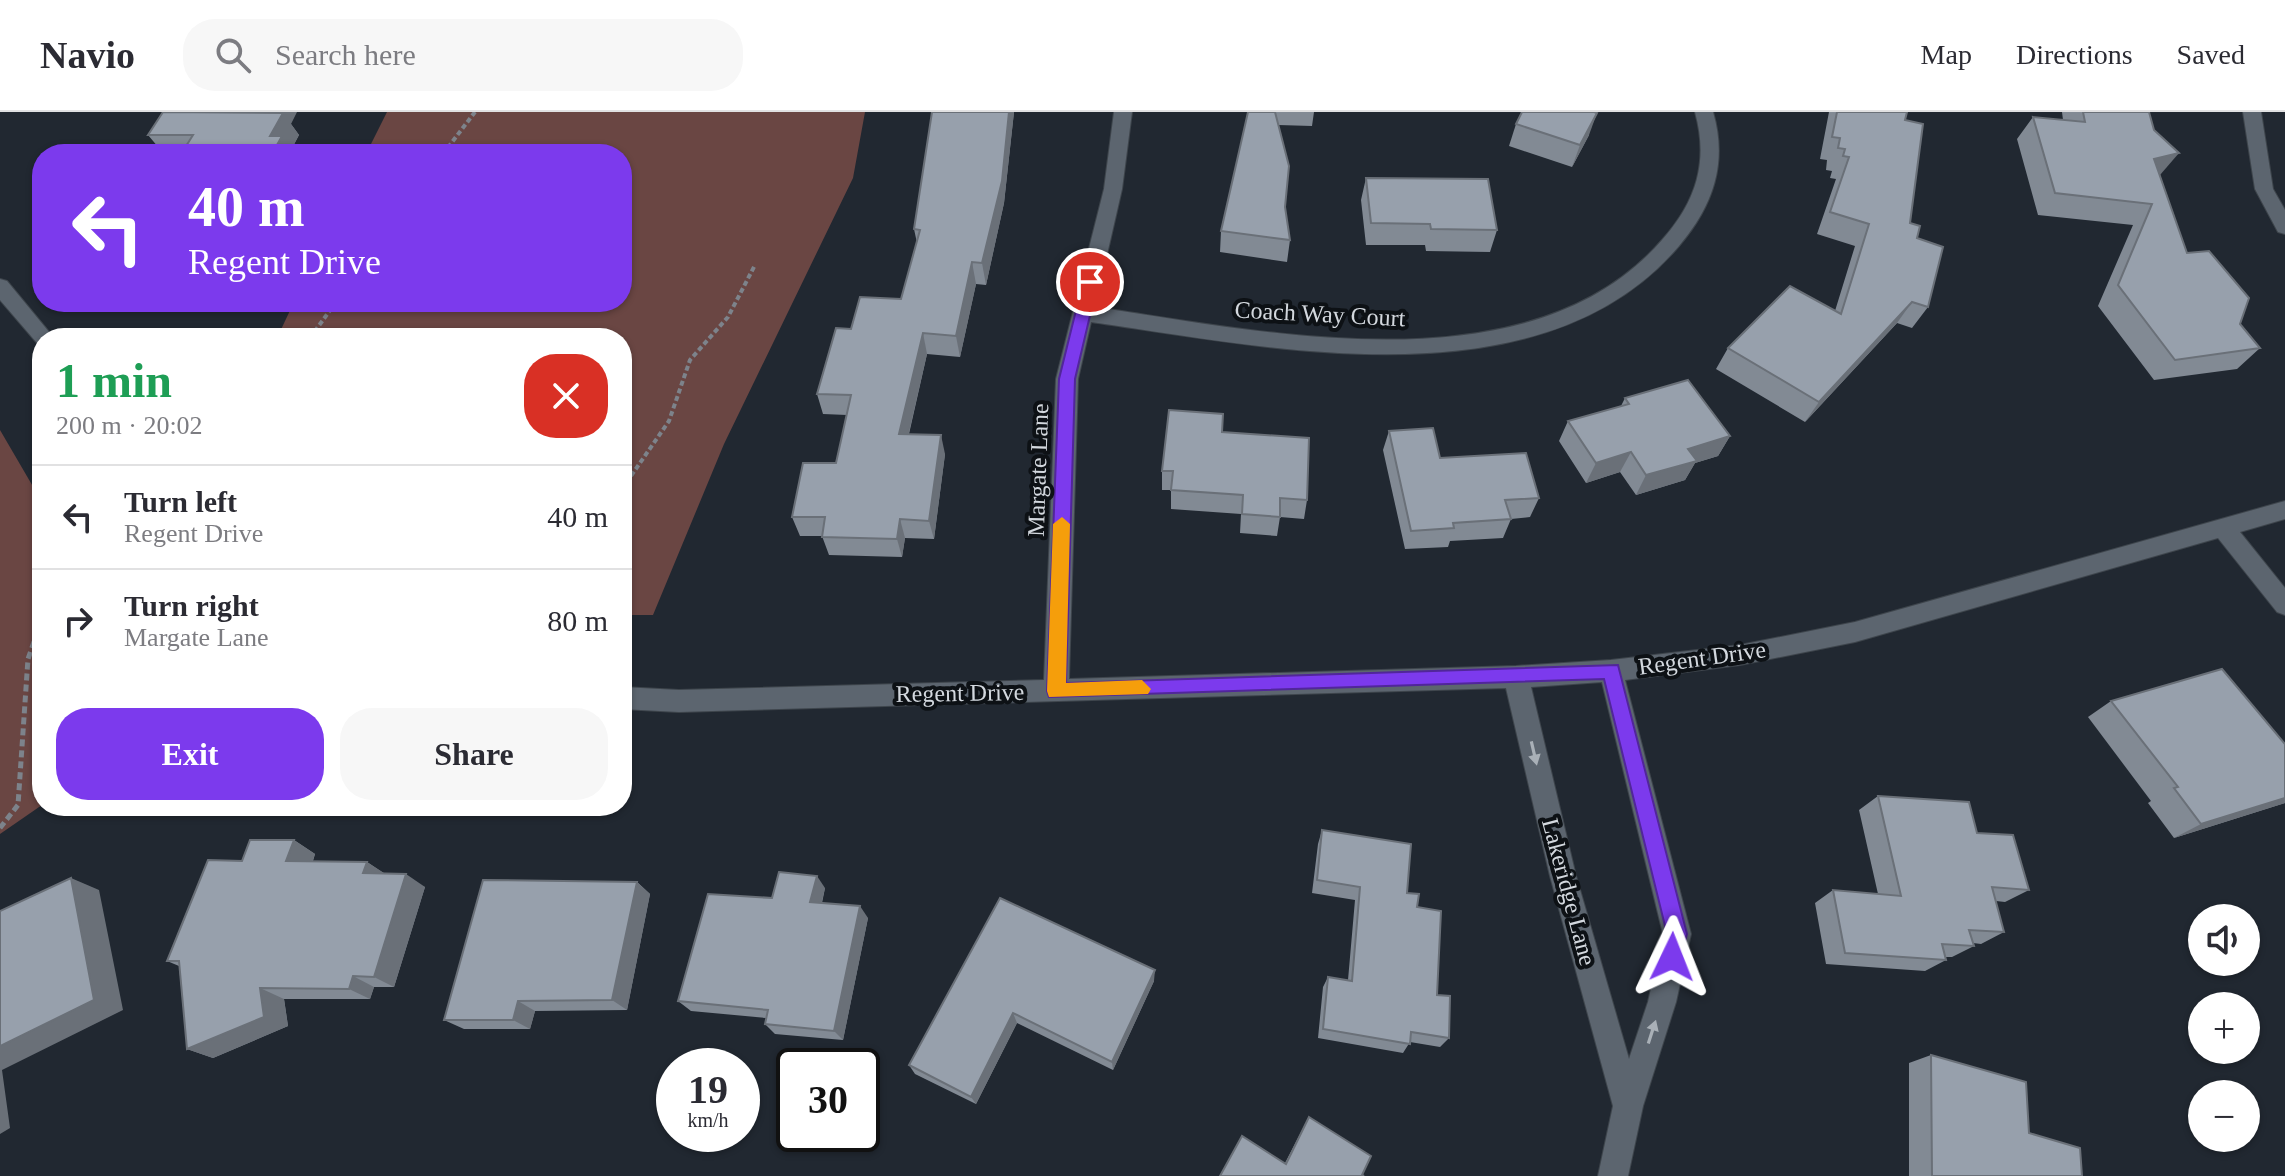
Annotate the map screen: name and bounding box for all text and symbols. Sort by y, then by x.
search box [183,19,743,91]
icon: search [211,33,255,77]
text: Navio [40,34,135,76]
text: Search here [275,38,416,71]
text: Map [1921,39,1972,70]
text: Directions [2016,39,2133,70]
text: Saved [2177,39,2245,70]
icon: left [56,176,160,280]
text: 40 m [188,176,305,238]
text: Regent Drive [188,242,381,282]
pin [1056,248,1124,316]
icon: arrive [1068,260,1112,304]
street label: Coach Way Court [1234,297,1406,331]
text: 1 min [56,354,172,407]
button: close [524,354,608,438]
street label: Margate Lane [1023,403,1053,537]
text: 200 m · 20:02 [56,411,203,440]
text: Turn left [124,485,237,518]
icon: left [56,495,100,539]
text: 40 m [547,500,608,533]
text: Regent Drive [124,519,263,548]
text: Turn right [124,589,259,622]
icon: right [56,599,100,643]
text: 80 m [547,604,608,637]
text: Margate Lane [124,623,269,652]
street label: Regent Drive [1637,636,1767,680]
street label: Regent Drive [895,679,1025,707]
button: Exit [56,708,324,800]
button: Share [340,708,608,800]
one-way arrow [1528,740,1541,765]
street label: Lakeridge Lane [1537,816,1601,968]
map controls [2188,904,2260,1152]
button: sound [2188,904,2260,976]
position arrow [1630,915,1714,999]
button: + [2188,992,2260,1064]
one-way arrow [1646,1019,1659,1043]
speed limit sign: 30 [776,1048,880,1152]
text: 19 [688,1067,728,1112]
button: − [2188,1080,2260,1152]
text: km/h [687,1109,729,1131]

